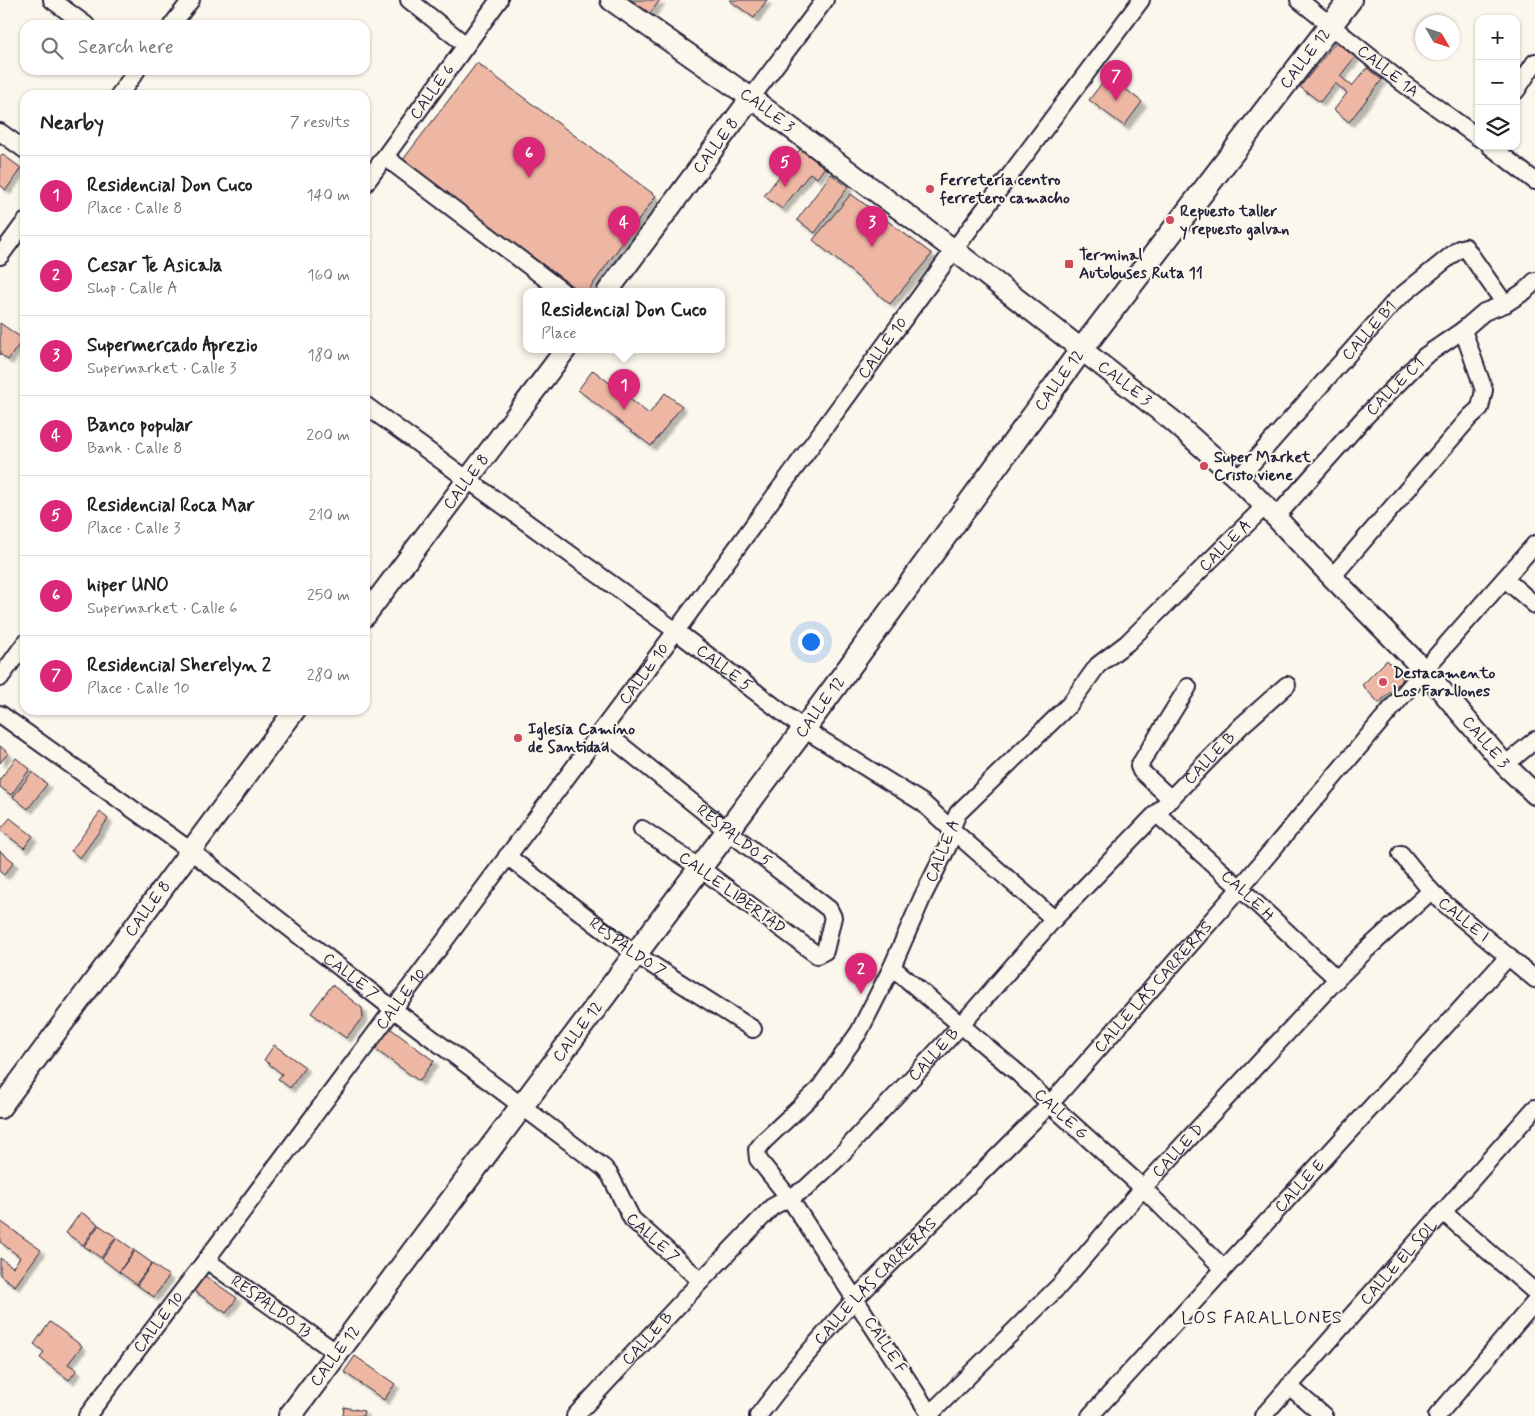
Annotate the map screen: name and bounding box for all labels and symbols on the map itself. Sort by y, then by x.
north arrow [1415,15,1460,60]
street label: CALLE 12 [1275,24,1335,93]
street label: CALLE 1A [1353,40,1423,102]
street label: CALLE 6 [405,60,459,124]
pin: 7 [1100,60,1132,101]
street label: CALLE 3 [736,83,798,137]
street label: CALLE 8 [688,113,743,178]
pin: 6 [513,137,545,178]
pin: 5 [769,146,801,187]
place label: Ferretería centro ferretero camacho [939,170,1070,209]
marker: Ferretería centro ferretero camacho [924,183,936,195]
place label: Repuesto taller y repuesto galvan [1180,201,1289,241]
pin: 4 [608,206,640,247]
pin: 3 [856,206,888,247]
marker: Repuesto taller y repuesto galvan [1164,214,1176,226]
place label: Terminal Autobuses Ruta 11 [1079,245,1203,284]
marker: Terminal Autobuses Ruta 11 [1063,258,1075,270]
street label: CALLE B1 [1337,296,1401,365]
street label: CALLE 10 [853,313,912,383]
street label: CALLE 12 [1030,345,1089,415]
street label: CALLE C1 [1362,353,1428,420]
street label: CALLE 3 [1093,356,1156,411]
pin: 1 [608,369,640,410]
place label: Super Market Cristo viene [1214,447,1312,486]
street label: CALLE 8 [438,450,494,514]
marker: Super Market Cristo viene [1198,460,1210,472]
street label: CALLE A [1194,515,1256,576]
your location [798,629,824,655]
street label: CALLE 10 [614,639,674,709]
street label: CALLE 5 [692,640,756,696]
place label: Destacamento Los Farallones [1393,663,1496,702]
street label: CALLE 12 [790,672,849,742]
marker: Destacamento Los Farallones [1377,676,1389,688]
street label: CALLE 3 [1457,712,1514,773]
place label: Iglesia Camino de Santidad [528,719,635,758]
street label: CALLE B [1179,727,1240,789]
marker: Iglesia Camino de Santidad [512,732,524,744]
street label: RESPALDO 5 [692,799,776,871]
street label: CALLE A [921,817,965,885]
street label: CALLE LIBERTAD [674,847,790,939]
street label: CALLE H [1216,865,1279,926]
street label: CALLE 8 [120,877,175,941]
street label: CALLE I [1434,892,1494,947]
street label: RESPALDO 7 [585,912,670,982]
street label: CALLE LAS CARRERAS [1089,916,1217,1057]
street label: CALLE 7 [319,948,383,1005]
pin: 2 [845,953,877,994]
street label: CALLE 10 [371,964,431,1034]
street label: CALLE 12 [548,997,607,1066]
street label: CALLE B [904,1023,964,1086]
street label: CALLE G [1030,1084,1093,1144]
street label: CALLE D [1148,1119,1208,1182]
street label: CALLE E [1270,1155,1329,1217]
street label: CALLE 7 [621,1208,684,1267]
street label: CALLE LAS CARRERAS [809,1213,941,1349]
street label: CALLE EL SOL [1355,1215,1442,1310]
street label: RESPALDO 13 [227,1270,316,1342]
street label: CALLE 10 [128,1287,189,1357]
district label: LOS FARALLONES [1181,1306,1343,1330]
street label: CALLE B [617,1307,677,1370]
street label: CALLE F [859,1312,911,1378]
street label: CALLE 12 [305,1321,365,1391]

